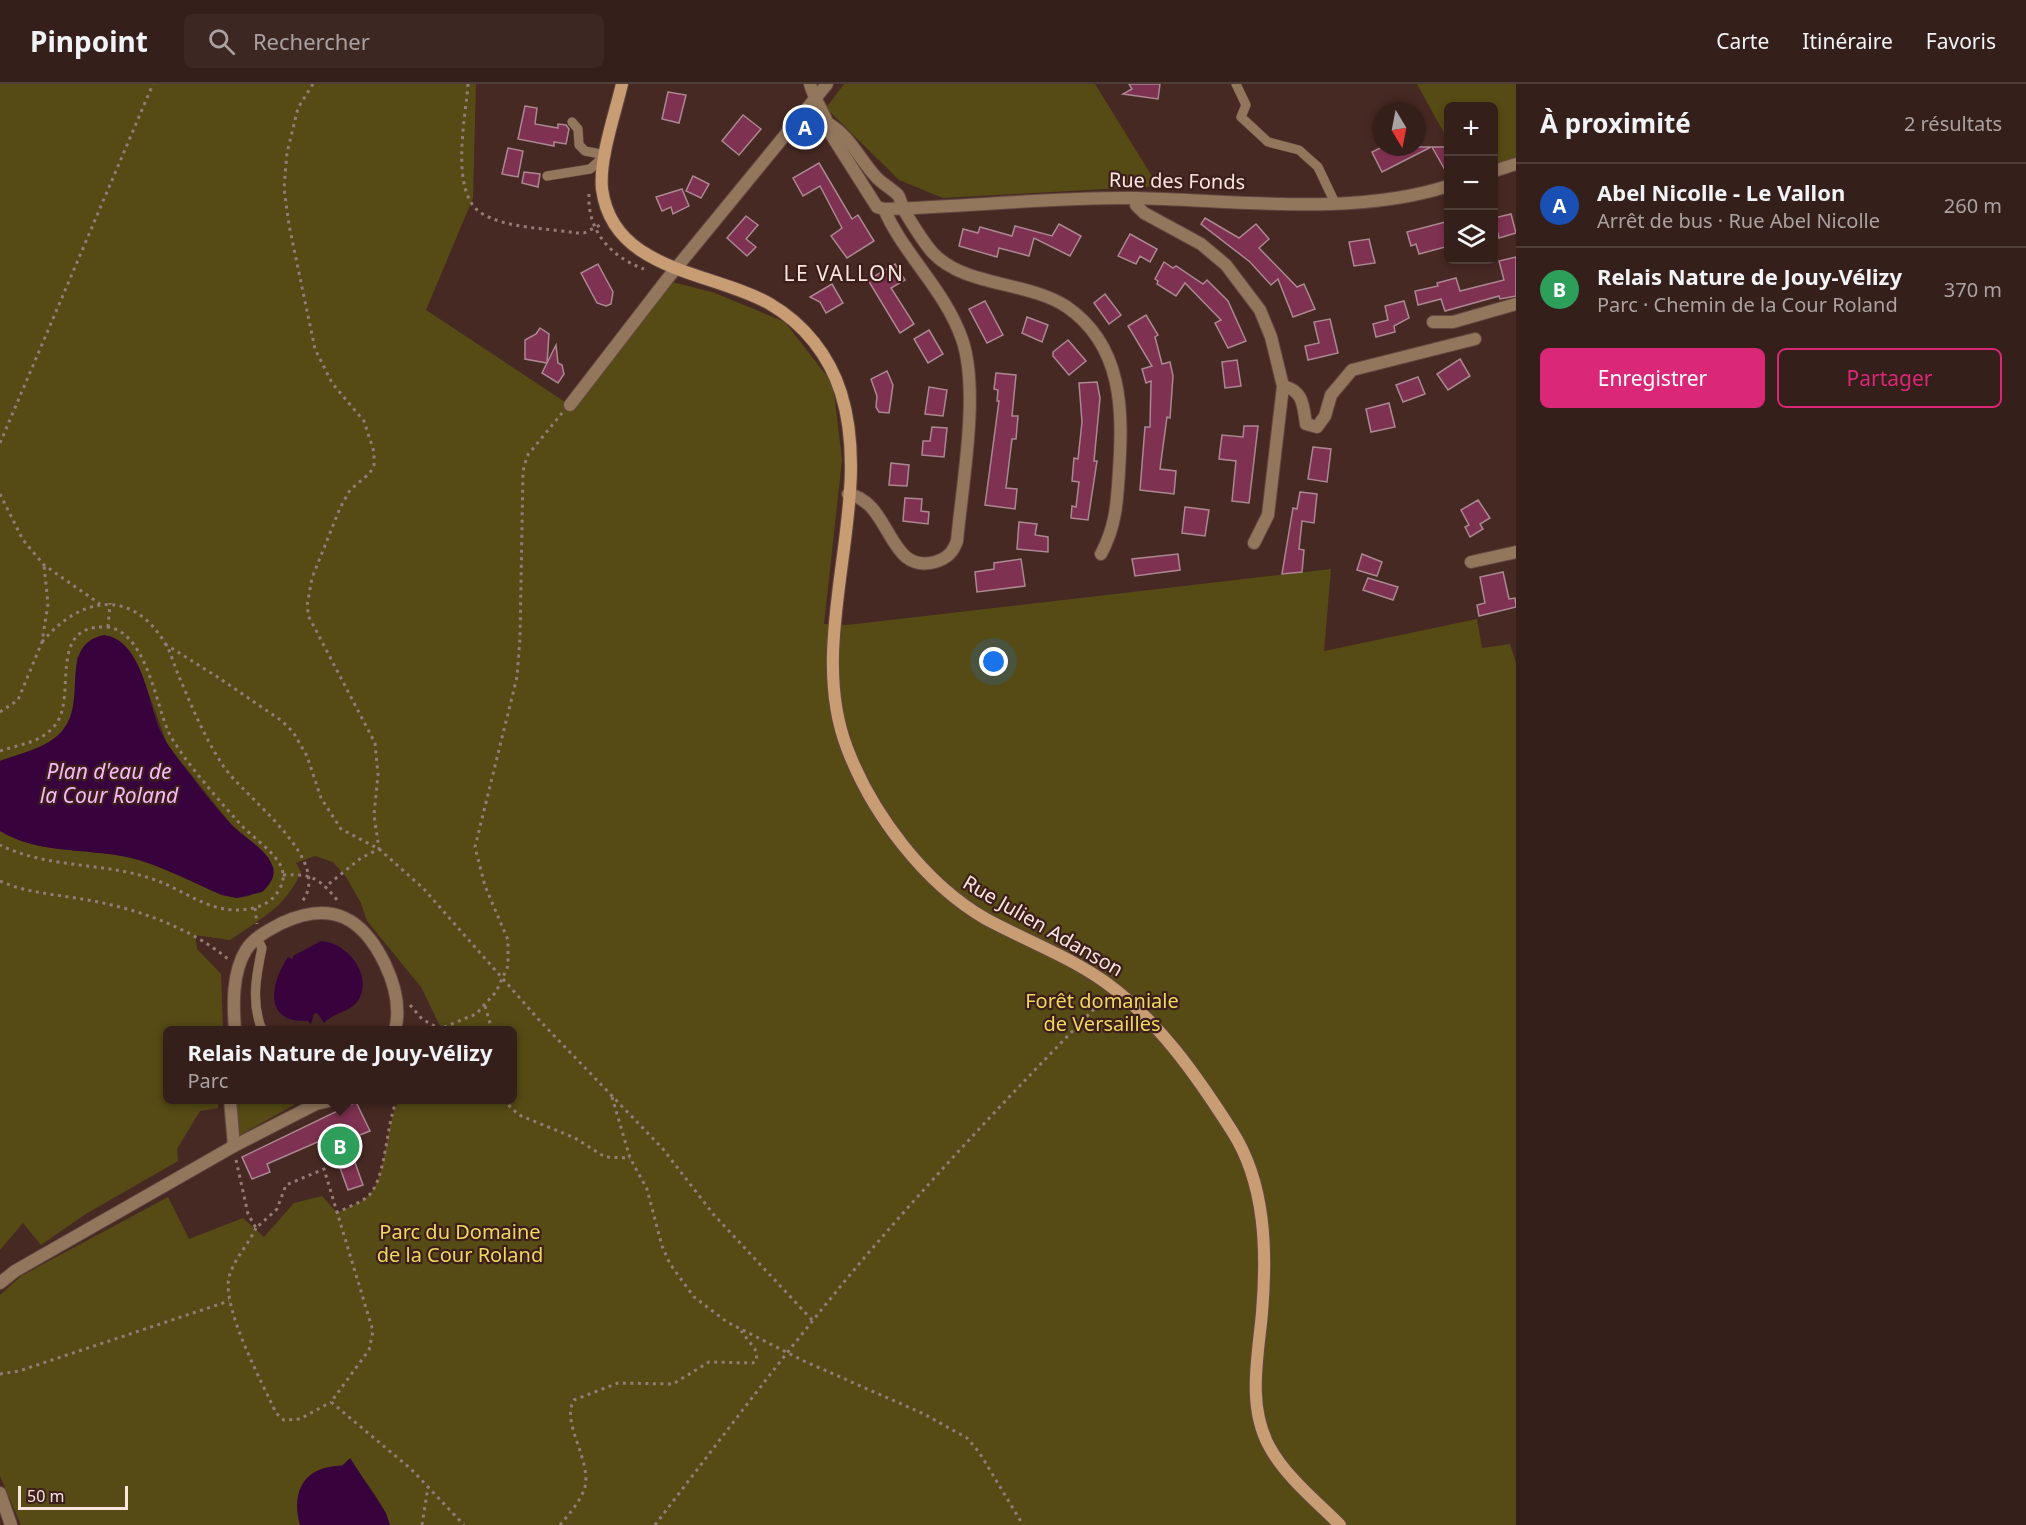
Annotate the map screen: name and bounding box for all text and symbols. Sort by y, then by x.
search box [184,14,604,68]
text: Pinpoint [30,22,148,60]
icon: search [205,25,238,58]
text: Rechercher [253,26,370,56]
text: Carte [1716,27,1769,55]
text: Itinéraire [1802,27,1893,55]
text: Favoris [1926,27,1996,55]
north arrow [1372,102,1426,156]
map controls [1444,102,1498,264]
button: + [1444,102,1498,156]
pin: A [786,104,824,150]
text: À proximité [1540,105,1691,141]
text: 2 résultats [1904,110,2002,137]
button: − [1444,156,1498,210]
street label: Rue des Fonds [1109,166,1245,195]
text: Abel Nicolle - Le Vallon [1597,177,1845,207]
text: A [1553,192,1566,219]
text: 260 m [1944,192,2002,219]
text: Arrêt de bus · Rue Abel Nicolle [1597,207,1880,234]
button: layers [1444,210,1498,264]
district label: LE VALLON [784,259,904,287]
text: Relais Nature de Jouy-Vélizy [1597,261,1902,291]
text: B [1553,276,1566,303]
text: 370 m [1944,276,2002,303]
text: Parc · Chemin de la Cour Roland [1597,291,1898,318]
button: Enregistrer [1540,348,1765,408]
button: Partager [1777,348,2002,408]
your location [979,647,1008,676]
water label: Plan d'eau de la Cour Roland [40,757,179,809]
street label: Rue Julien Adanson [958,869,1128,983]
park label: Forêt domaniale de Versailles [1025,987,1179,1037]
popup [163,1026,517,1104]
text: Relais Nature de Jouy-Vélizy [187,1037,493,1067]
text: Parc [187,1067,228,1094]
pin: B [320,1124,360,1168]
park label: Parc du Domaine de la Cour Roland [377,1218,543,1268]
scale bar [18,1483,128,1510]
text: 50 m [27,1485,64,1507]

